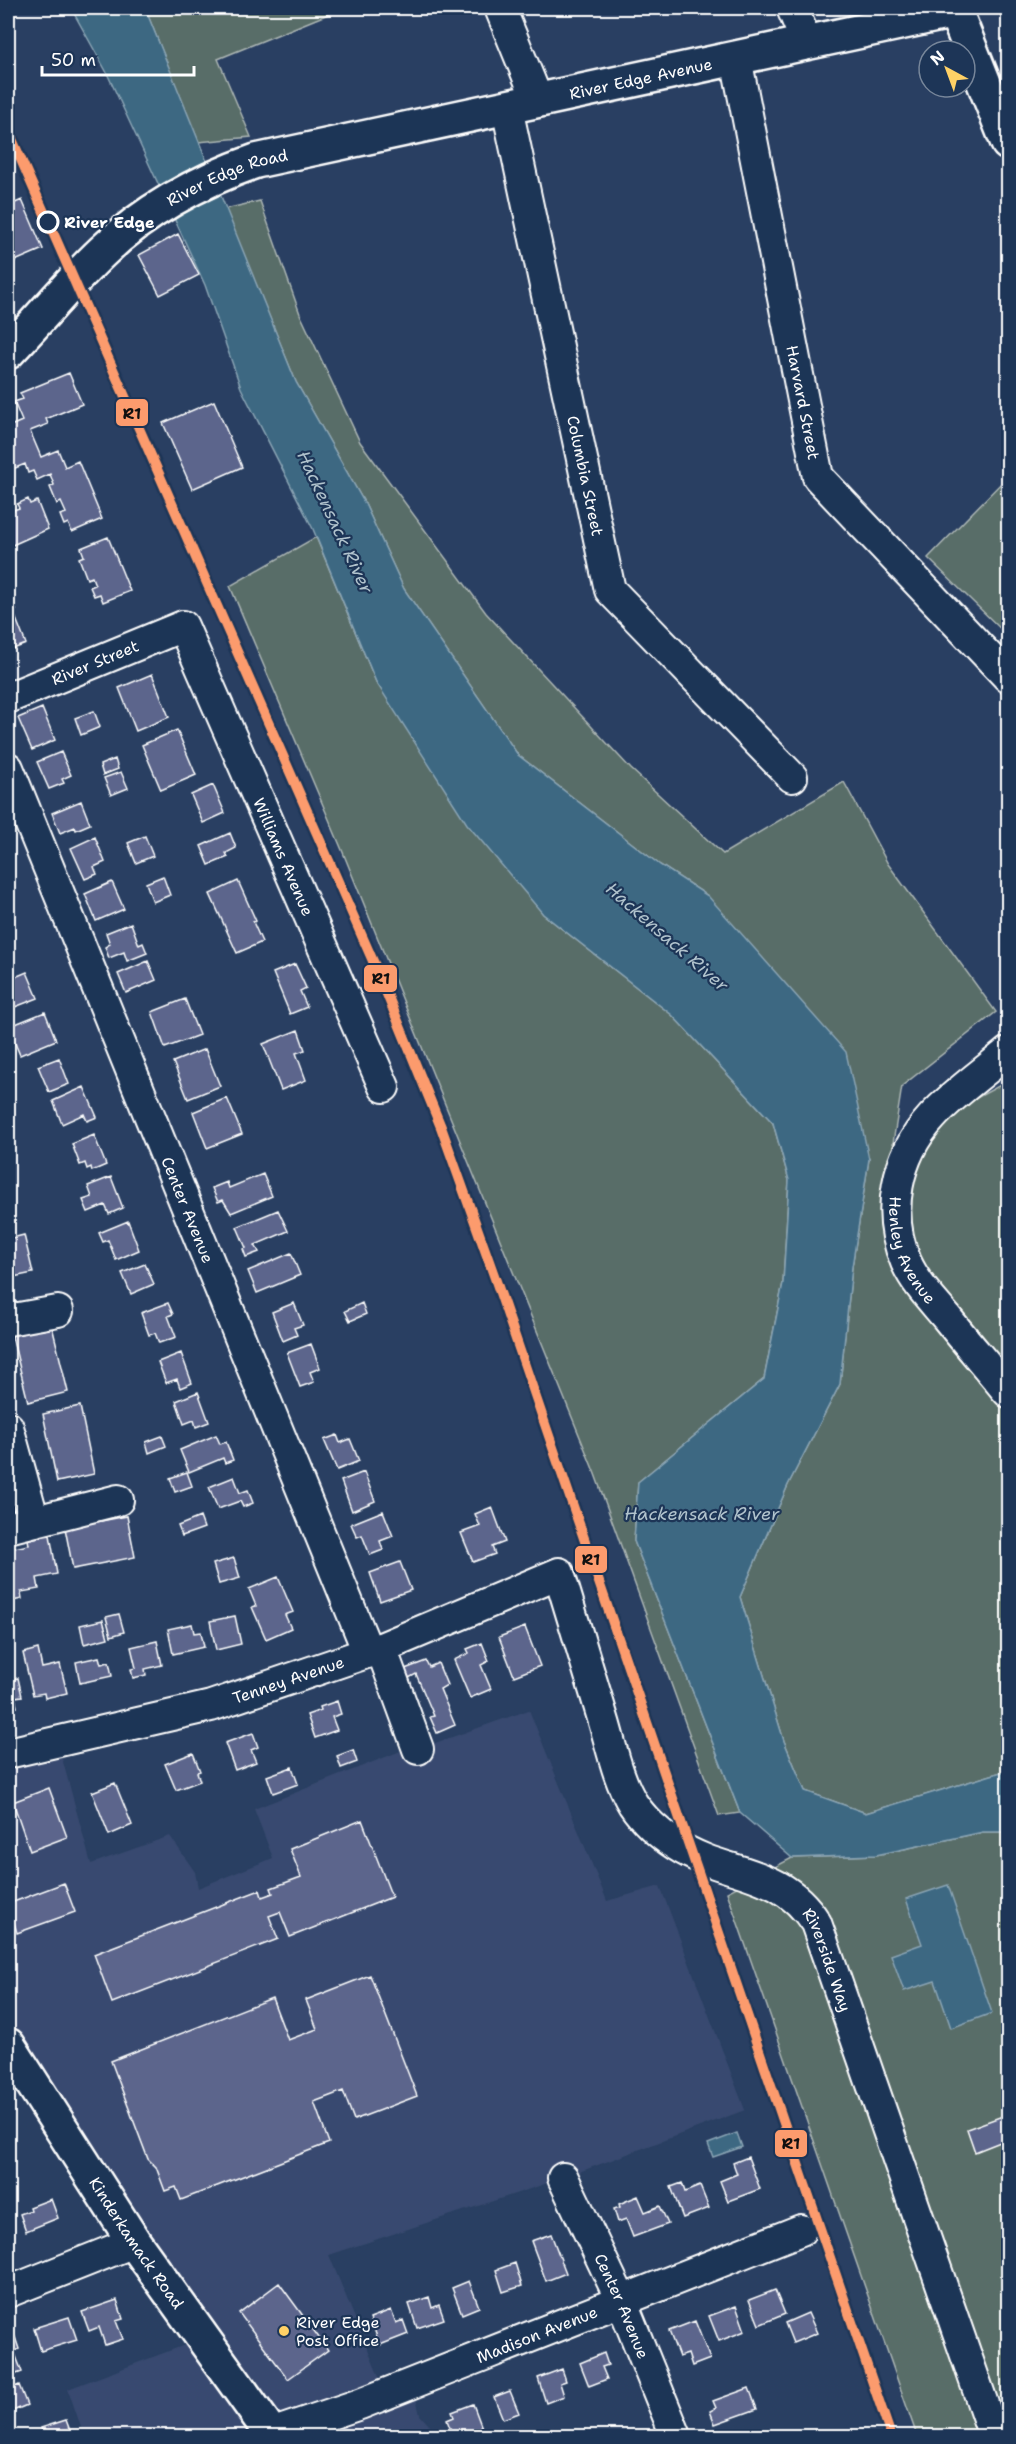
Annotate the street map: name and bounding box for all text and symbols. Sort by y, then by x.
scale bar [42,39,194,77]
north arrow [917,39,977,99]
text: N [926,46,949,70]
text: 50 m [51,48,96,72]
street label: River Edge Avenue [567,53,714,104]
street label: River Edge Road [163,144,290,211]
marker: River Edge [37,211,59,233]
place label: River Edge [64,212,155,233]
street label: Harvard Street [781,343,824,462]
line badge: R1 [115,398,149,427]
text: R1 [123,403,141,424]
street label: Columbia Street [562,414,608,538]
water label: Hackensack River [291,447,379,598]
street label: River Street [48,635,142,690]
street label: Williams Avenue [248,795,318,919]
water label: Hackensack River [601,877,734,997]
line badge: R1 [363,964,398,993]
text: R1 [372,968,390,989]
street label: Center Avenue [156,1154,218,1266]
street label: Henley Avenue [884,1196,940,1308]
water label: Hackensack River [624,1502,780,1526]
line badge: R1 [574,1545,608,1574]
text: R1 [582,1549,600,1570]
street label: Tenney Avenue [230,1651,347,1709]
street label: Riverside Way [798,1904,856,2015]
line badge: R1 [774,2129,808,2158]
text: R1 [782,2133,800,2154]
street label: Kinderkamack Road [84,2173,188,2313]
street label: Center Avenue [589,2250,654,2362]
street label: Madison Avenue [473,2301,601,2368]
place label: River Edge Post Office [296,2312,380,2351]
marker: River Edge Post Office [277,2324,291,2338]

